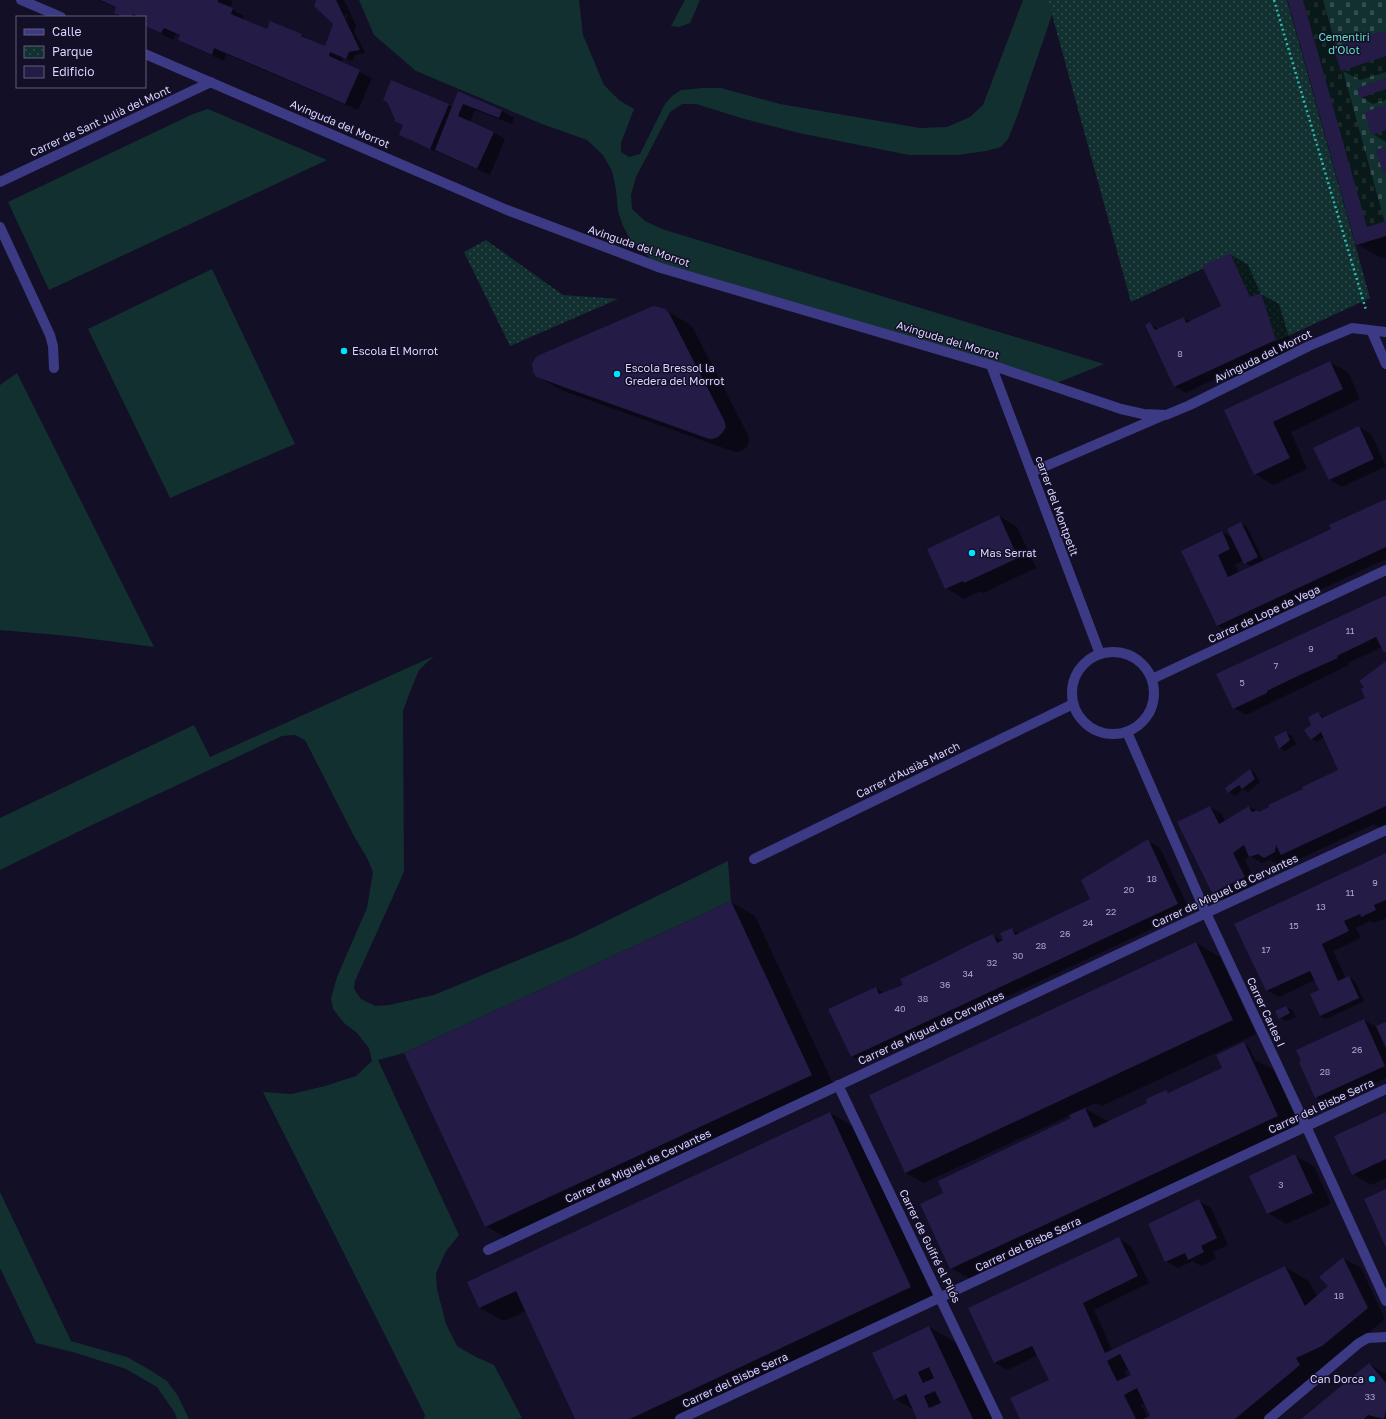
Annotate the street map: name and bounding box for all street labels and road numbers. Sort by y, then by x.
street label: Carrer de Sant Julià del Mont [28,82,172,159]
street label: Avinguda del Morrot [289,97,392,150]
street label: Avinguda del Morrot [587,222,692,269]
street label: Avinguda del Morrot [895,318,1001,361]
street label: Avinguda del Morrot [1212,326,1314,385]
street label: carrer del Montpetit [1033,454,1082,558]
street label: Carrer de Lope de Vega [1206,582,1322,645]
street label: Carrer d'Ausiàs March [854,739,962,800]
street label: Carrer de Miguel de Cervantes [1150,851,1300,930]
street label: Carrer Carles I [1245,975,1288,1049]
street label: Carrer de Miguel de Cervantes [856,988,1006,1067]
street label: Carrer del Bisbe Serra [1266,1075,1376,1136]
street label: Carrer de Miguel de Cervantes [563,1126,713,1205]
street label: Carrer de Guifré el Pilós [897,1187,964,1305]
street label: Carrer del Bisbe Serra [973,1213,1083,1274]
street label: Carrer del Bisbe Serra [680,1349,790,1410]

